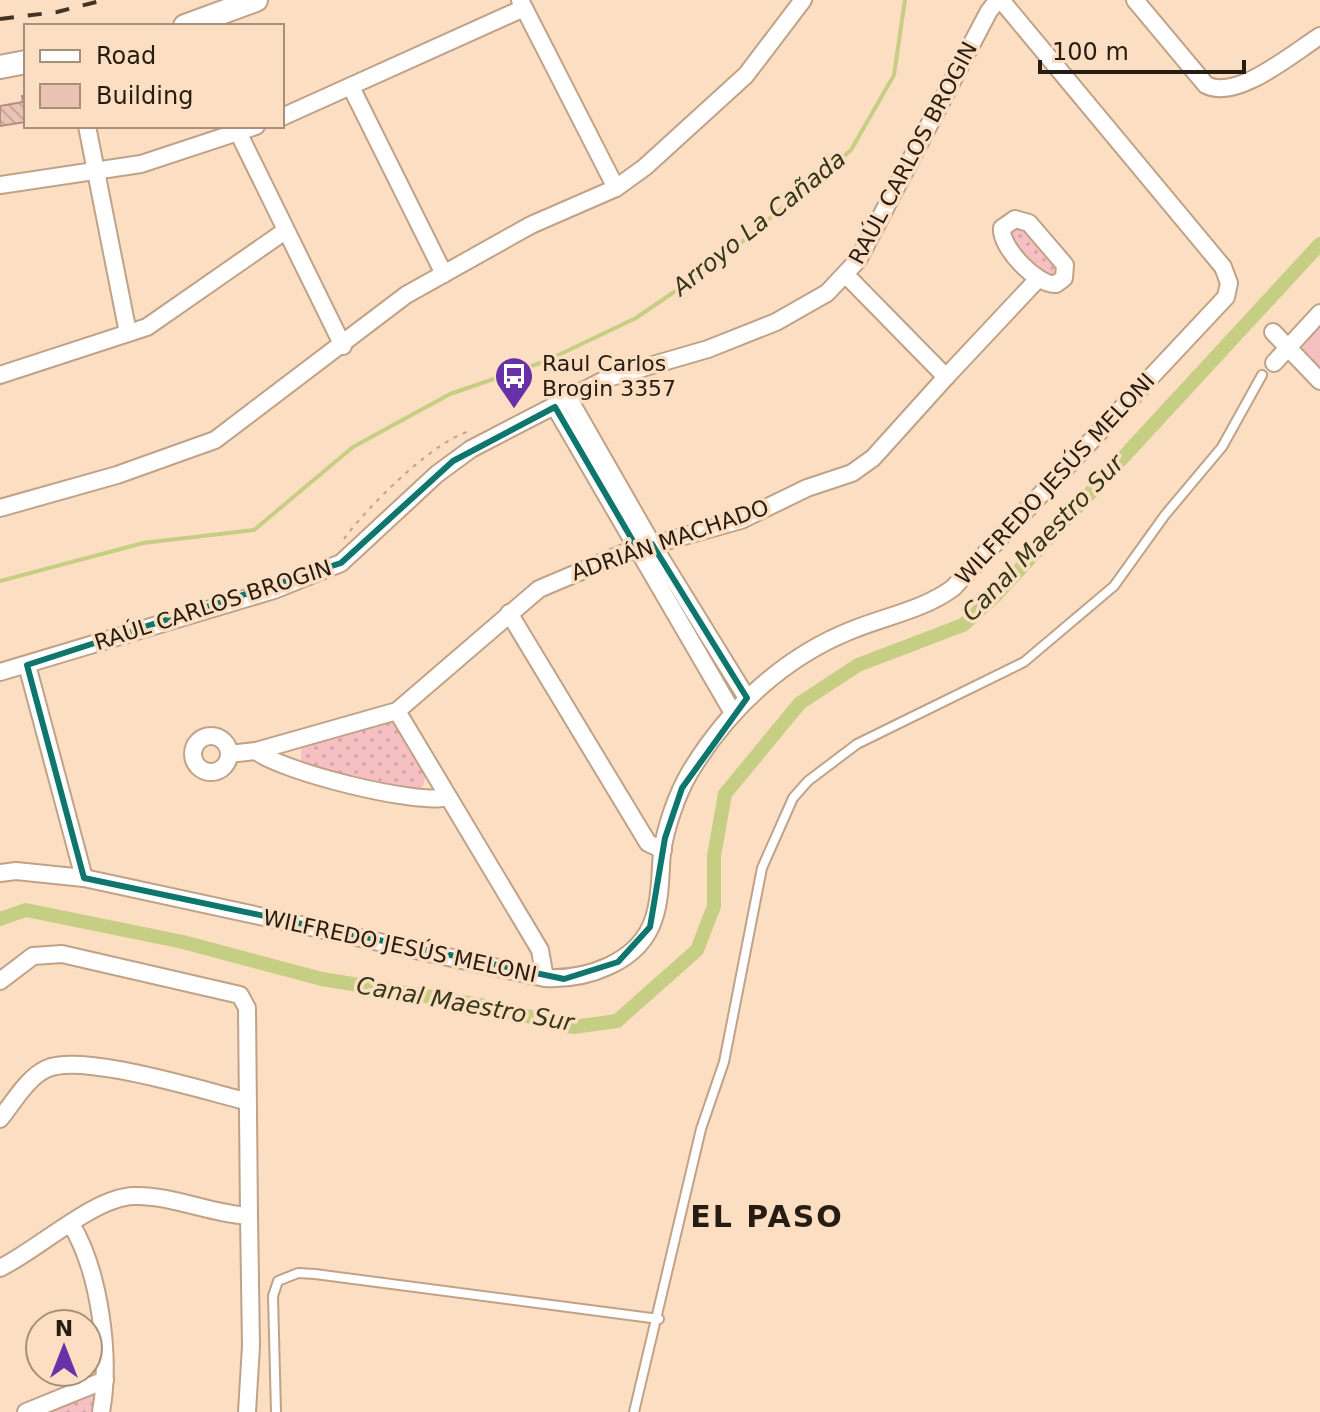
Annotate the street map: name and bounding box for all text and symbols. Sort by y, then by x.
legend [24,24,284,128]
scale bar [1040,24,1244,74]
street label: RAÚL CARLOS BROGIN [844,38,982,268]
text: 100 m [1052,38,1129,66]
text: Road [96,42,156,70]
text: Building [96,82,193,110]
water label: Arroyo La Cañada [665,145,851,303]
place label: Raul Carlos Brogin 3357 [542,351,676,401]
bus stop icon: Raul Carlos Brogin 3357 [493,355,535,410]
street label: WILFREDO JESÚS MELONI [951,368,1159,590]
water label: Canal Maestro Sur [956,448,1131,627]
street label: ADRIÁN MACHADO [568,494,772,586]
street label: RAÚL CARLOS BROGIN [91,555,335,655]
street label: WILFREDO JESÚS MELONI [261,905,539,987]
water label: Canal Maestro Sur [354,971,578,1037]
district label: EL PASO [690,1199,844,1234]
north arrow [24,1308,104,1388]
text: N [55,1316,73,1341]

